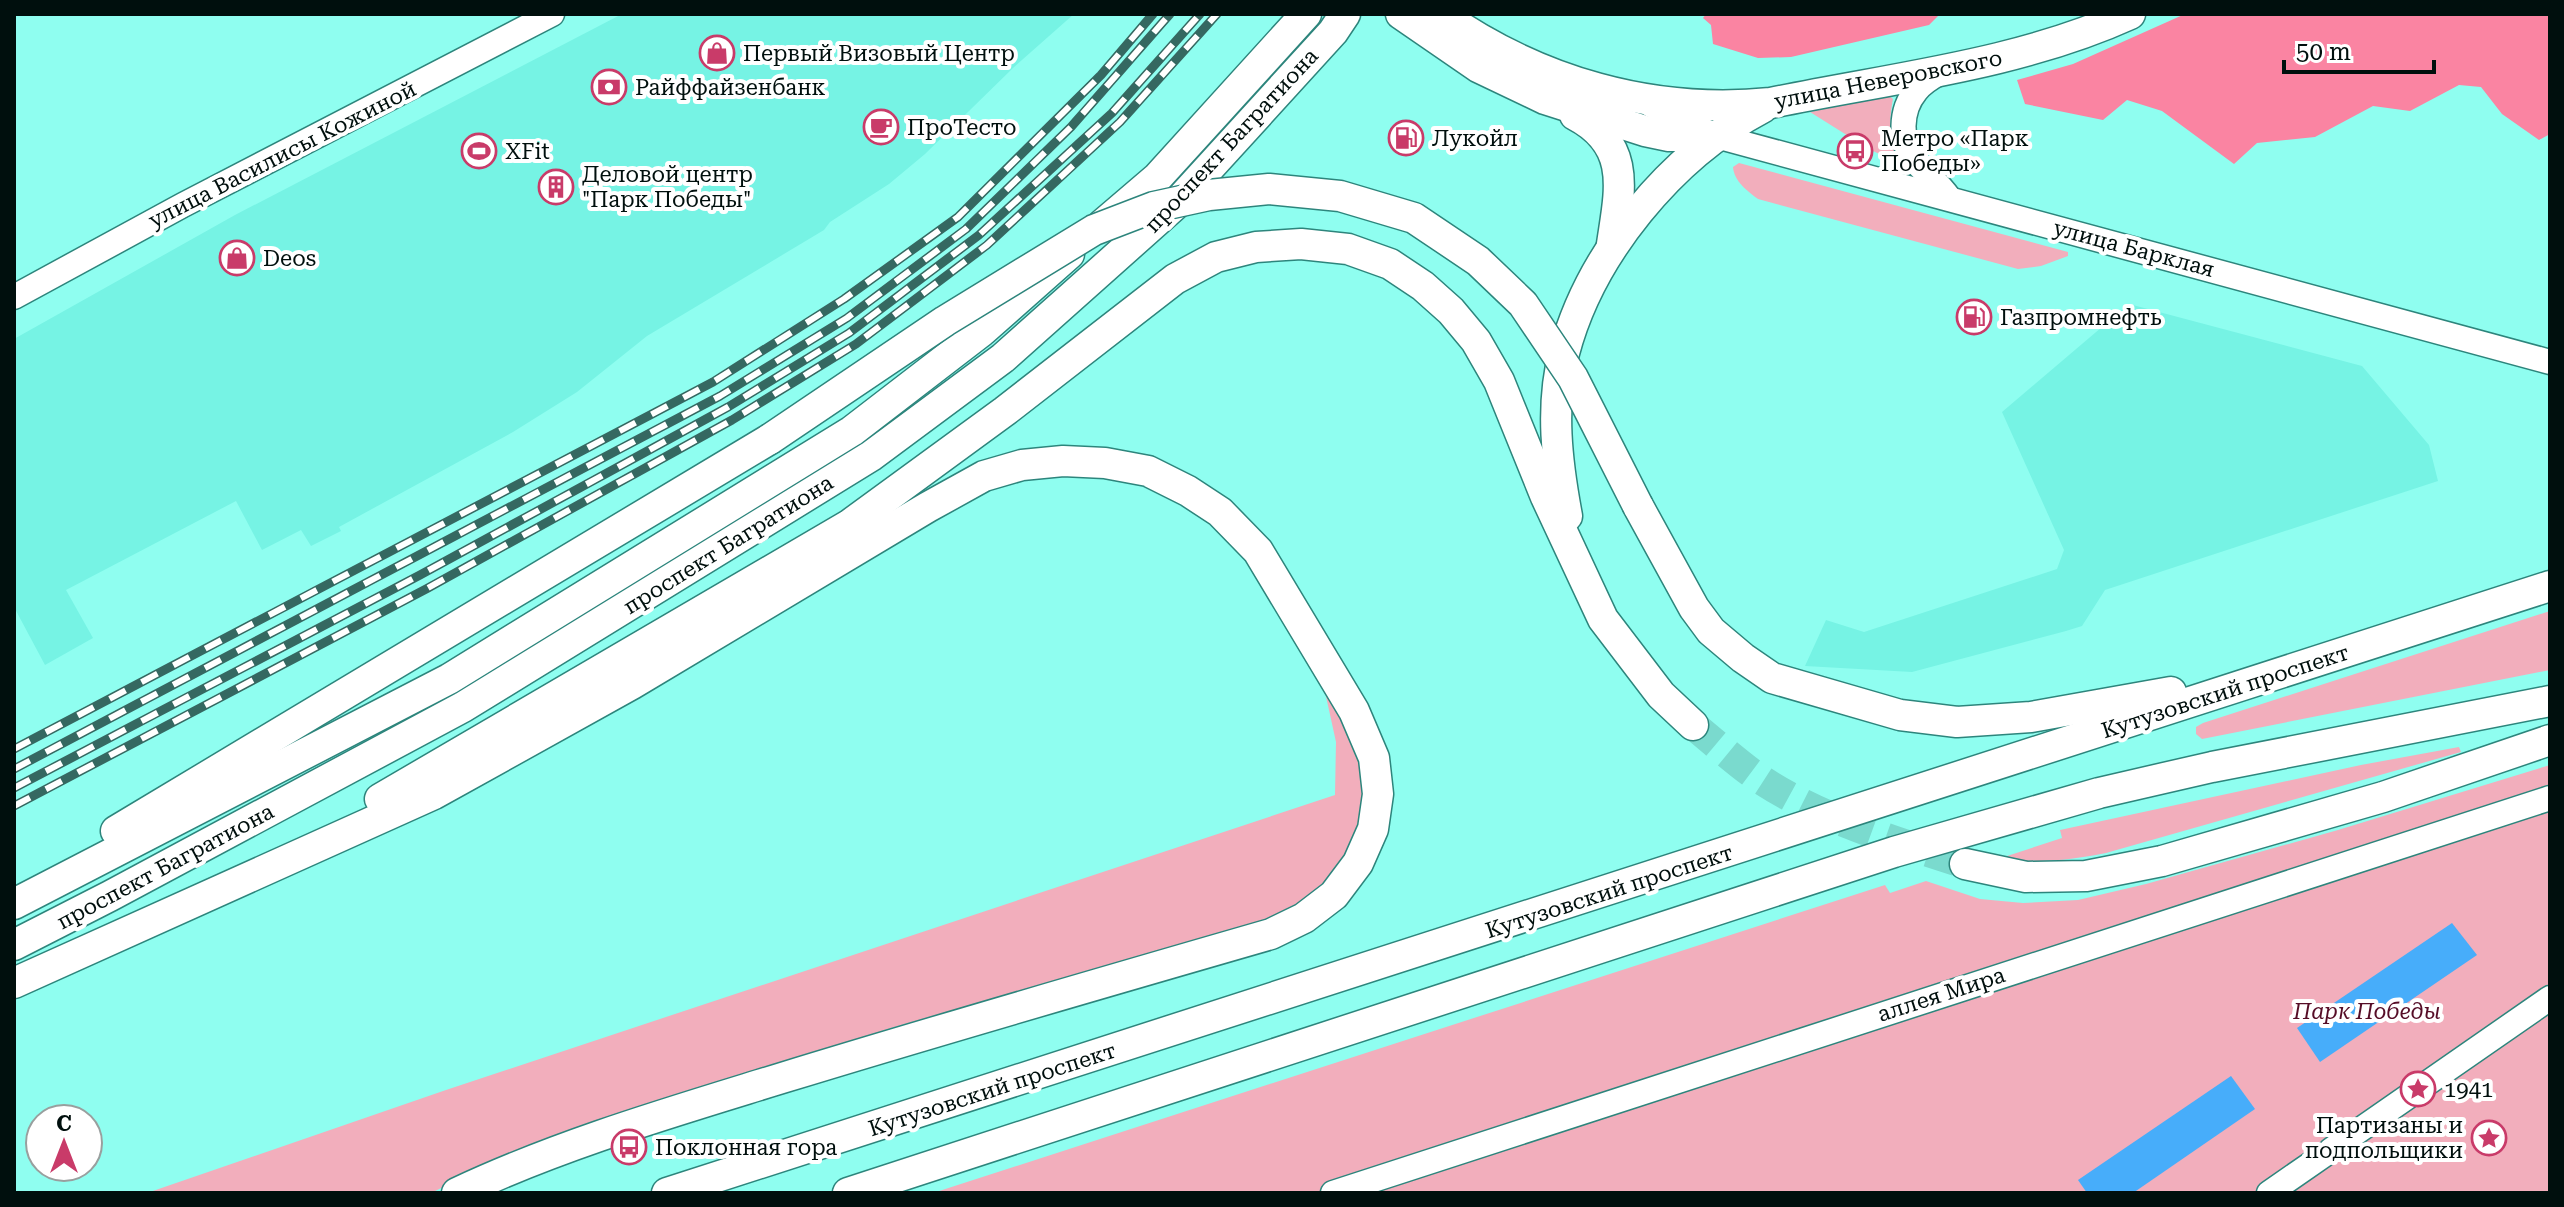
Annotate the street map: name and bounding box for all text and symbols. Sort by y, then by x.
scale bar [2284,24,2434,74]
shop icon: Первый Визовый Центр [698,34,736,72]
text: 50 m [2296,38,2351,66]
place label: Первый Визовый Центр [743,41,1015,66]
street label: проспект Багратиона [1140,43,1323,237]
street label: улица Неверовского [1772,45,2004,114]
bank icon: Райффайзенбанк [590,68,628,106]
place label: Райффайзенбанк [635,75,826,100]
street label: улица Василисы Кожиной [144,76,420,233]
cafe icon: ПроТесто [862,108,900,146]
place label: ПроТесто [907,115,1017,140]
fuel station icon: Лукойл [1387,119,1425,157]
place label: Лукойл [1432,126,1518,151]
place label: Метро «Парк Победы» [1881,126,2029,176]
sports icon: XFit [460,132,498,170]
bus stop icon: Метро «Парк Победы» [1836,132,1874,170]
place label: XFit [505,139,550,164]
place label: Деловой центр "Парк Победы" [582,162,753,212]
building icon: Деловой центр "Парк Победы" [537,168,575,206]
street label: улица Барклая [2051,215,2217,282]
shop icon: Deos [218,239,256,277]
place label: Deos [263,246,316,271]
fuel station icon: Газпромнефть [1955,298,1993,336]
place label: Газпромнефть [2000,305,2162,330]
street label: проспект Багратиона [619,470,838,619]
street label: Кутузовский проспект [2098,640,2352,743]
street label: проспект Багратиона [52,799,278,934]
street label: Кутузовский проспект [1482,840,1736,943]
street label: аллея Мира [1874,962,2008,1027]
park label: Парк Победы [2292,999,2441,1024]
street label: Кутузовский проспект [865,1038,1119,1141]
place icon: 1941 [2399,1070,2437,1108]
place label: 1941 [2444,1077,2493,1102]
north arrow [24,1103,104,1183]
text: С [56,1111,72,1136]
place label: Партизаны и подпольщики [2305,1113,2463,1163]
place icon: Партизаны и подпольщики [2470,1119,2508,1157]
bus stop icon: Поклонная гора [610,1128,648,1166]
place label: Поклонная гора [655,1135,837,1160]

